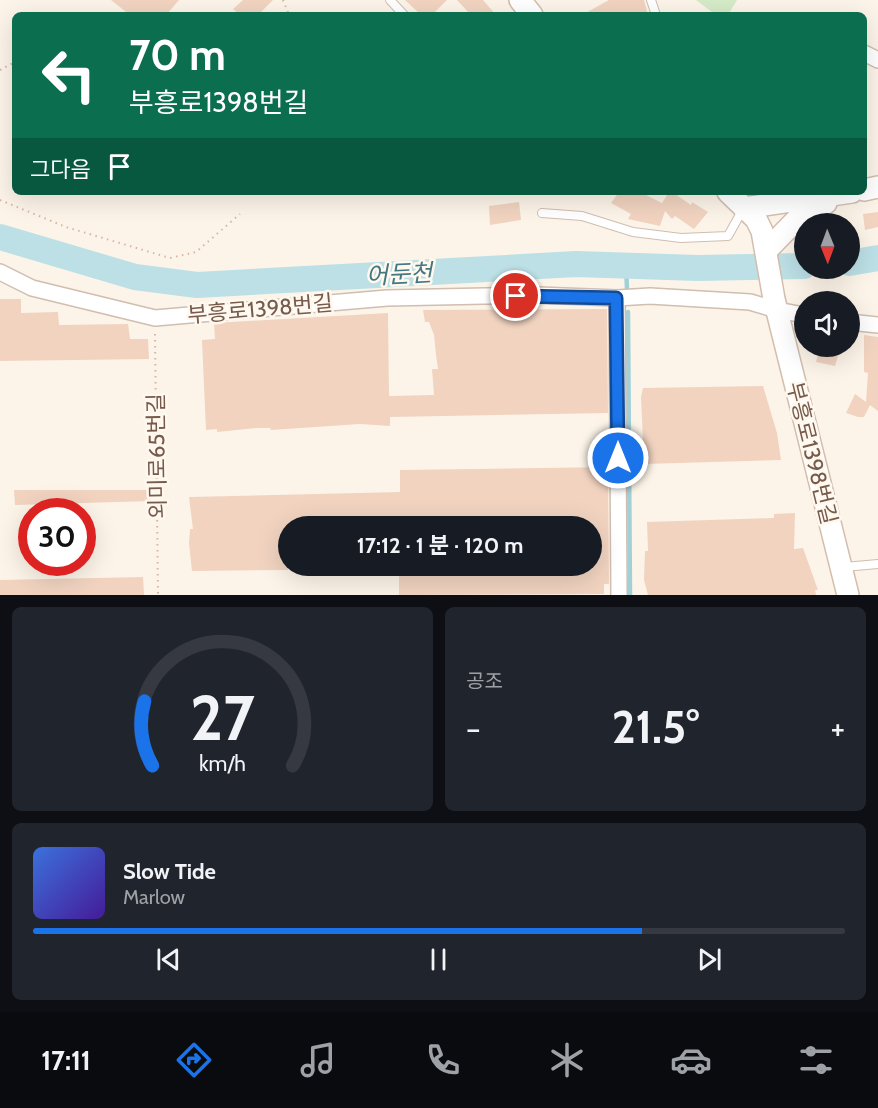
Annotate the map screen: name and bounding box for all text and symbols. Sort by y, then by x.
text: 70 m [129,29,226,81]
icon: left [30,36,108,114]
text: 부흥로1398번길 [129,86,308,119]
icon: arrive [103,150,136,183]
text: 그다음 [30,156,91,183]
north arrow [794,213,860,279]
map controls [794,213,860,357]
water label: 어둔천 [365,258,436,290]
pin [490,270,541,321]
icon: arrive [499,279,532,312]
street label: 부흥로1398번길 [186,289,334,329]
button: sound [794,291,860,357]
street label: 부흥로1398번길 [781,379,843,527]
street label: 외미로65번길 [142,393,172,519]
position arrow [586,426,650,490]
speed limit sign: 30 [18,498,96,576]
text: 17:12 · 1 분 · 120 m [357,532,523,559]
text: 공조 [466,669,503,693]
text: 27 [190,680,255,756]
text: 21.5° [612,700,699,754]
text: − [466,708,481,748]
text: + [830,708,845,748]
text: km/h [199,750,246,776]
text: Slow Tide [123,858,216,885]
text: Marlow [123,885,185,909]
icon: previous [152,943,185,976]
icon: pause [422,943,455,976]
icon: next [693,943,726,976]
icon: directions [173,1039,215,1081]
icon: music [297,1039,339,1081]
icon: phone [422,1039,464,1081]
icon: climate [546,1039,588,1081]
icon: car [670,1039,712,1081]
icon: filters [795,1039,837,1081]
text: 17:11 [41,1044,91,1077]

